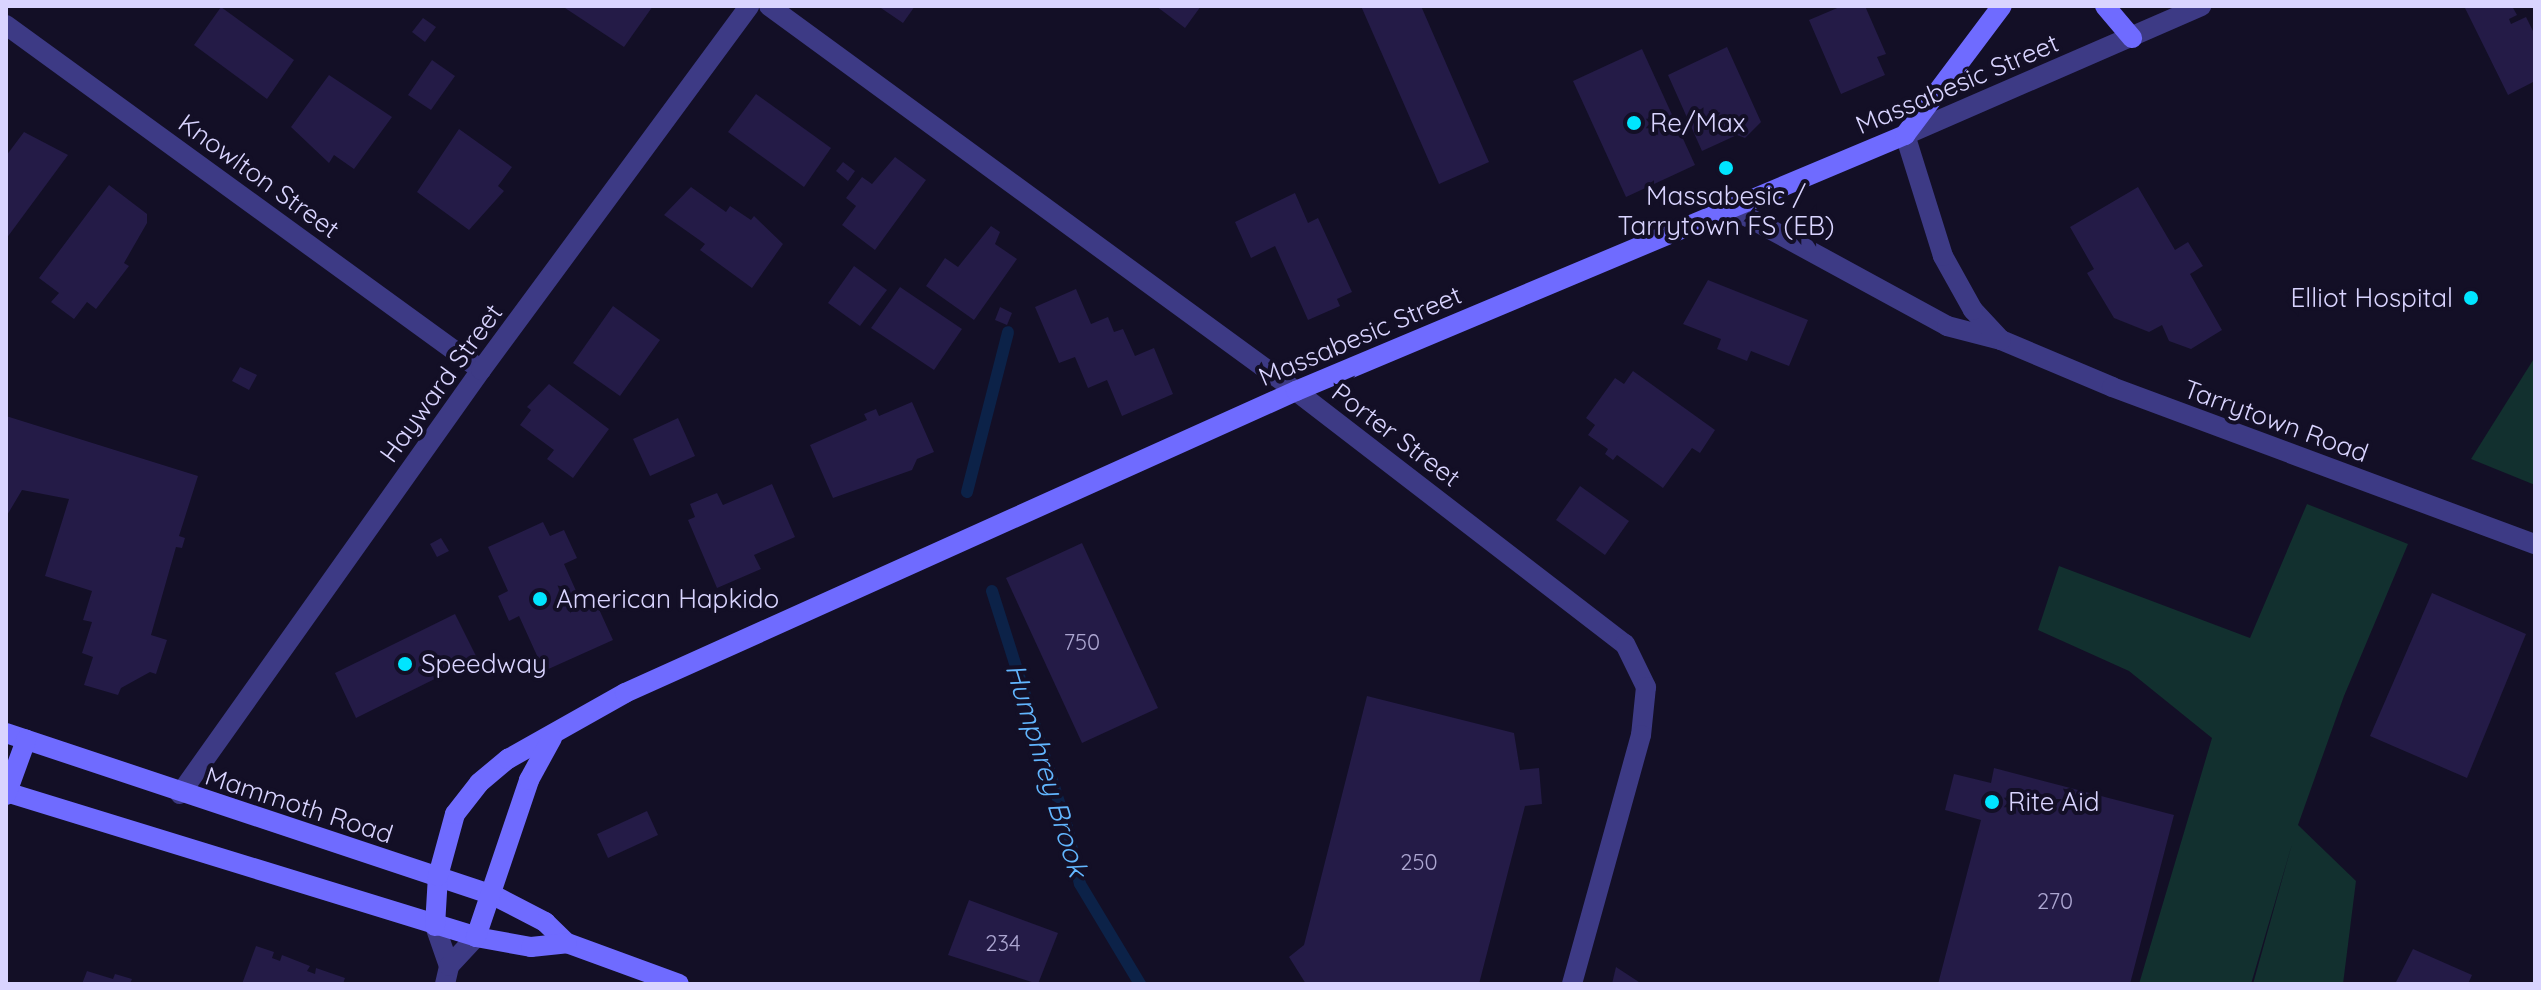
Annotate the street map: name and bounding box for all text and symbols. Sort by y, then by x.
street label: Massabesic Street [1851,27,2063,141]
street label: Knowlton Street [173,107,345,245]
place label: Re/Max [1650,107,1745,139]
marker: Re/Max [1625,114,1643,132]
marker: Massabesic / Tarrytown FS (EB) [1717,159,1735,177]
place label: Massabesic / Tarrytown FS (EB) [1617,180,1835,242]
street label: Massabesic Street [1254,279,1466,393]
place label: Elliot Hospital [2291,282,2453,314]
marker: Elliot Hospital [2460,287,2482,309]
street label: Hayward Street [373,298,509,468]
street label: Tarrytown Road [2179,373,2373,469]
street label: Porter Street [1326,377,1466,493]
place label: American Hapkido [556,583,779,615]
marker: American Hapkido [531,590,549,608]
house number: 750 [1064,630,1100,656]
place label: Speedway [421,648,547,680]
marker: Speedway [396,655,414,673]
water label: Humphrey Brook [999,659,1095,881]
street label: Mammoth Road [201,760,397,850]
place label: Rite Aid [2008,786,2100,818]
marker: Rite Aid [1983,793,2001,811]
house number: 250 [1400,850,1438,876]
house number: 270 [2037,889,2073,915]
house number: 234 [985,931,1021,957]

